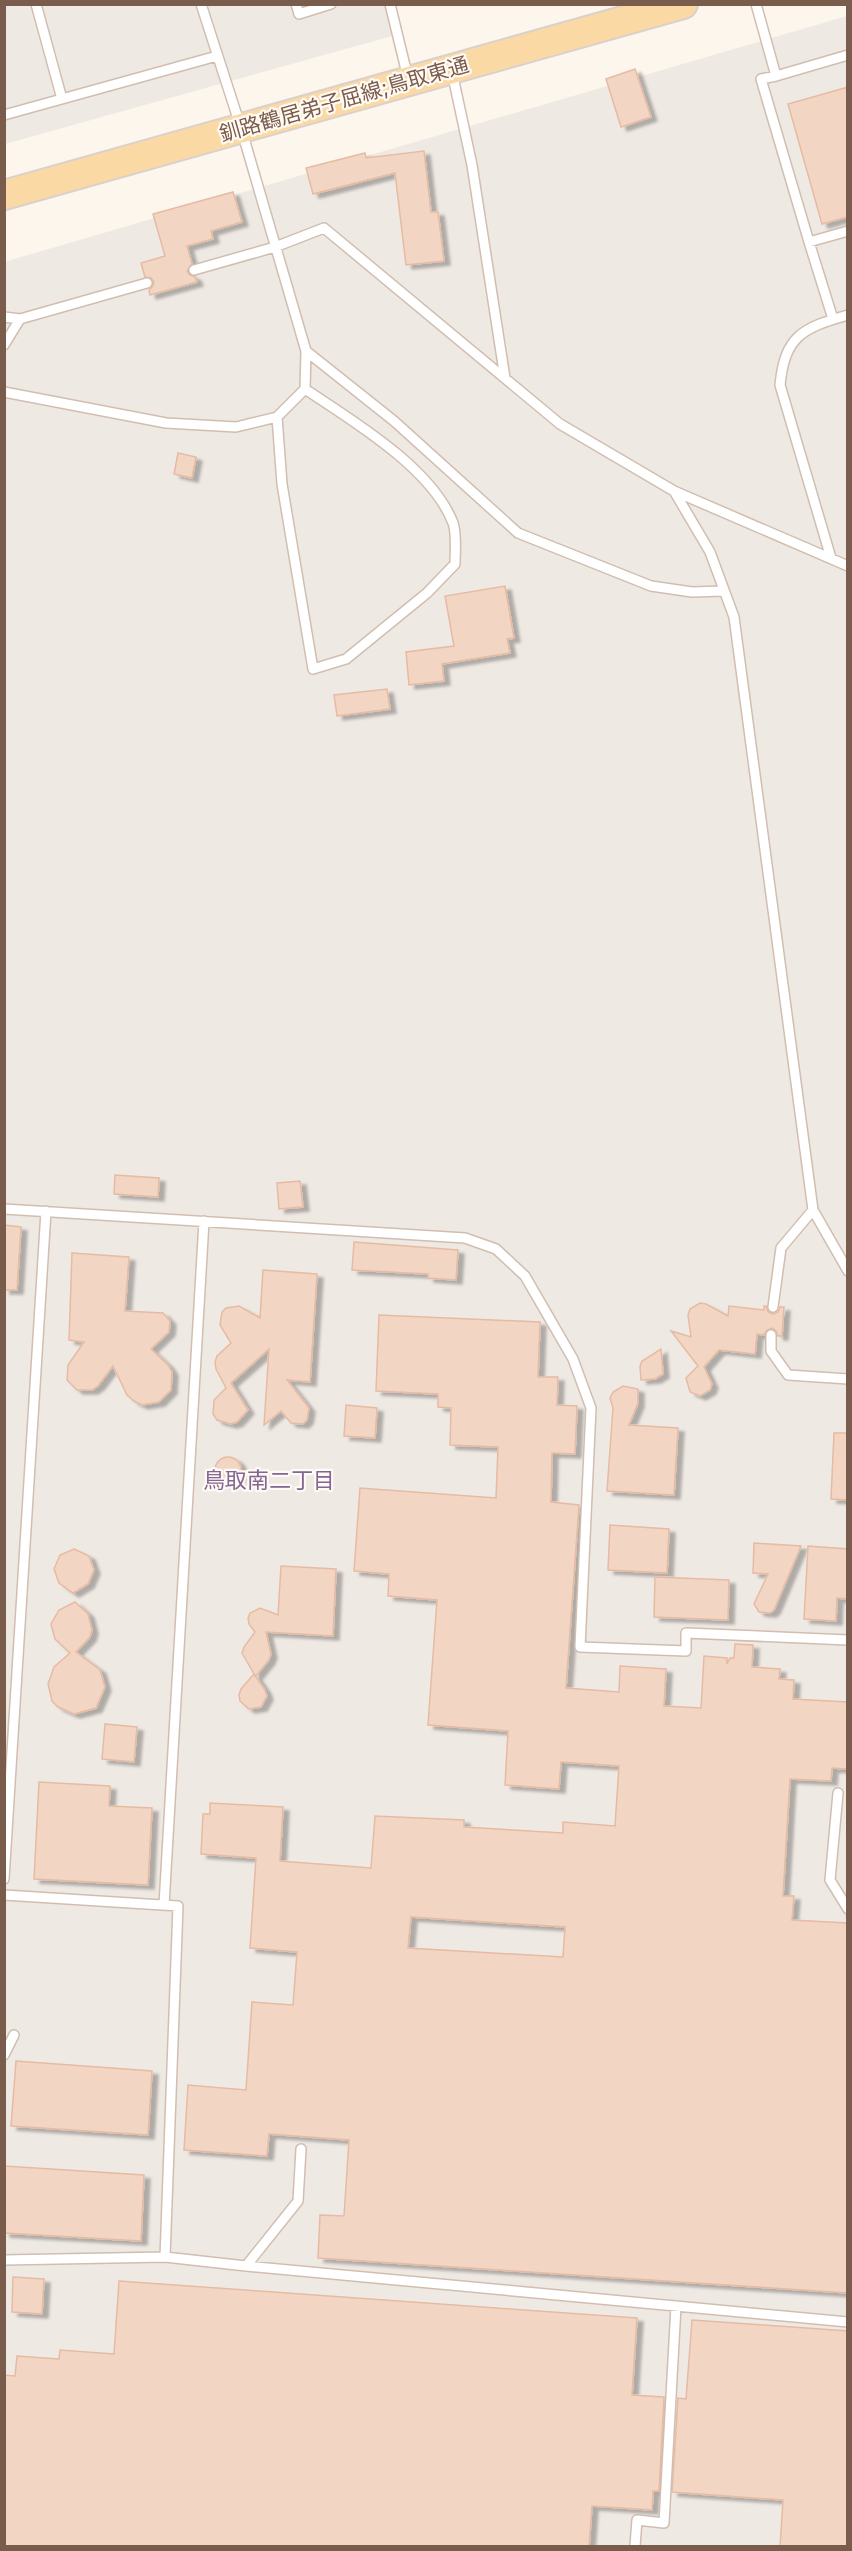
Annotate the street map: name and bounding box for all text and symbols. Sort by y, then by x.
street label: 釧路鶴居弟子屈線;鳥取東通 [216,51,472,147]
district label: 鳥取南二丁目 [203,1467,335,1493]

